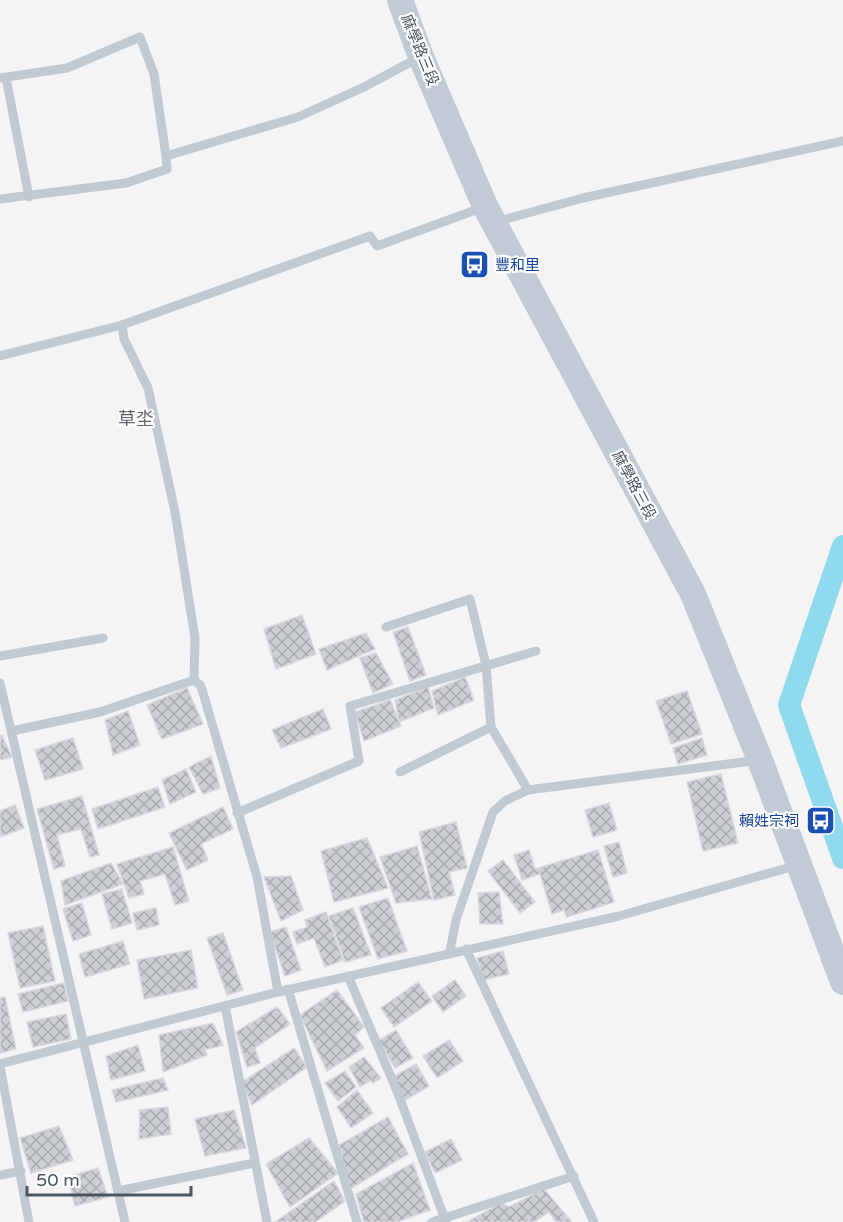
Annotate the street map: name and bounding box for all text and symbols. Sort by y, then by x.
street label: 麻學路三段 [398,12,442,88]
bus stop icon: 豐和里 [458,249,490,281]
place label: 豐和里 [495,256,540,274]
district label: 草坔 [118,408,154,430]
street label: 麻學路三段 [608,448,660,522]
bus stop icon: 賴姓宗祠 [804,805,836,837]
place label: 賴姓宗祠 [739,812,799,830]
scale bar [27,1159,190,1197]
text: 50 m [36,1169,80,1191]

